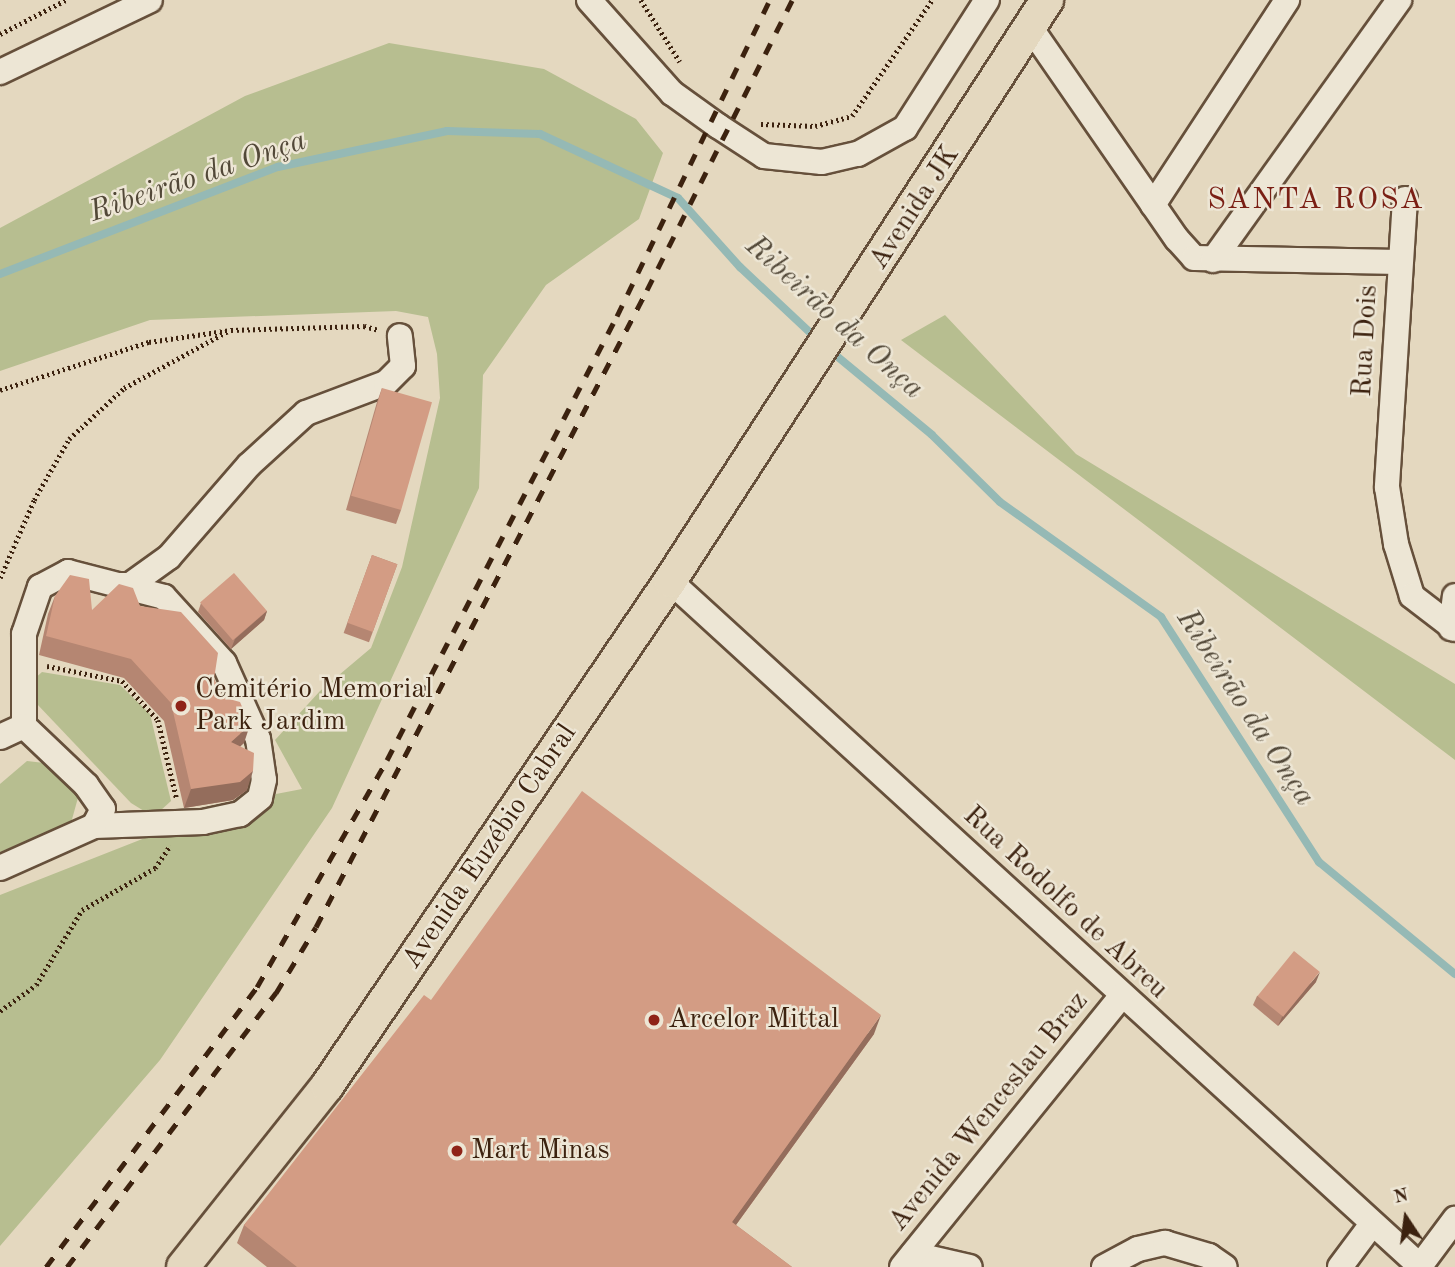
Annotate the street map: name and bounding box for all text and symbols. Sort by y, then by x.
water label: Ribeirão da Onça [85,123,311,231]
street label: Avenida JK [862,140,968,276]
district label: SANTA ROSA [1208,182,1424,218]
water label: Ribeirão da Onça [738,229,930,407]
street label: Rua Dois [1346,284,1386,398]
water label: Ribeirão da Onça [1168,603,1322,813]
place label: Cemitério Memorial Park Jardim [195,673,433,739]
marker: Cemitério Memorial Park Jardim [173,698,189,714]
street label: Avenida Euzébio Cabral [396,718,584,976]
street label: Rua Rodolfo de Abreu [956,799,1174,1007]
street label: Avenida Wenceslau Braz [882,985,1096,1239]
place label: Arcelor Mittal [668,1003,839,1037]
marker: Arcelor Mittal [646,1012,662,1028]
place label: Mart Minas [471,1134,610,1168]
marker: Mart Minas [449,1143,465,1159]
north arrow [1371,1183,1441,1253]
text: N [1392,1186,1410,1208]

